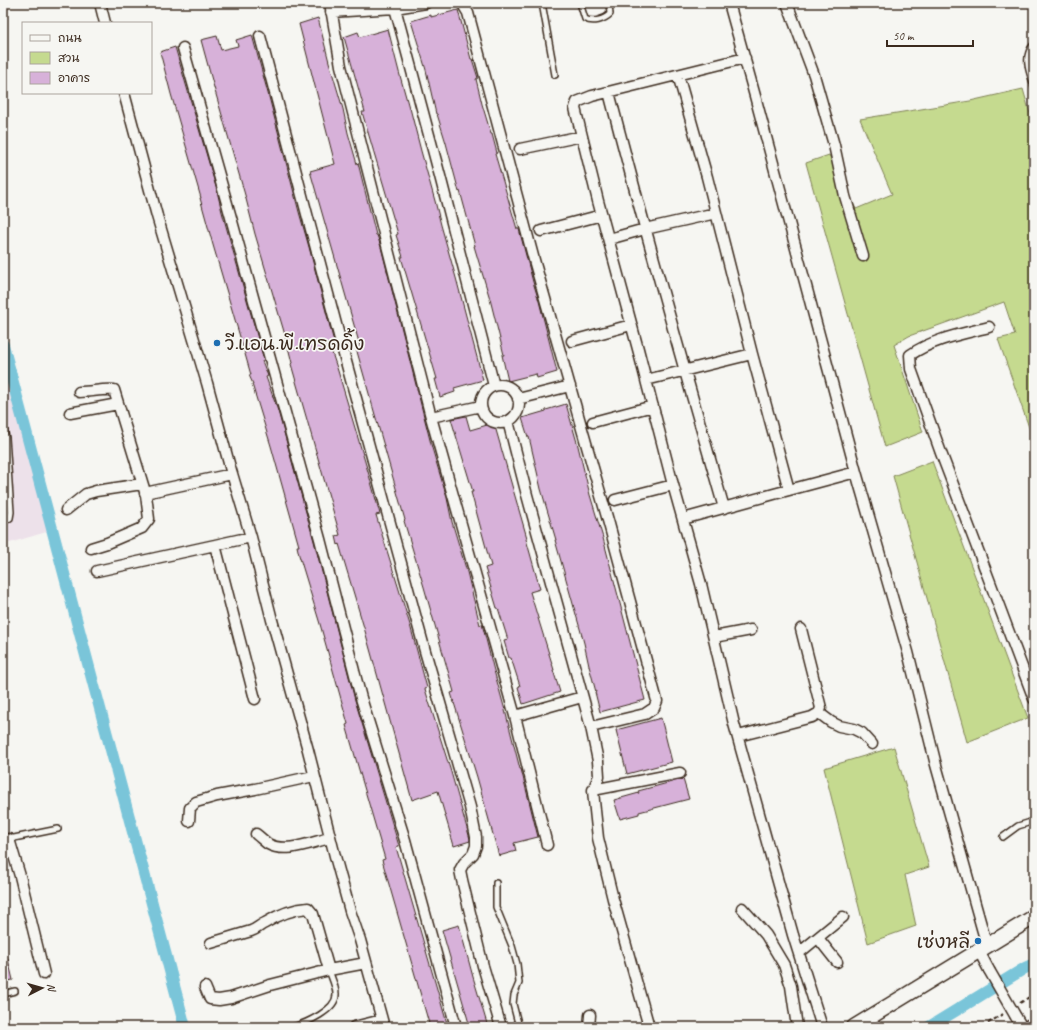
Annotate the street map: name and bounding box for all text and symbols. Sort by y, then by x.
legend [22,22,152,94]
scale bar [887,22,973,48]
text: 50 m [893,28,915,44]
text: ถนน [58,30,82,46]
text: สวน [58,50,79,66]
text: อาคาร [58,70,90,86]
place label: วี.แอน.พี.เทรดดิ้ง [225,328,364,356]
marker: วี.แอน.พี.เทรดดิ้ง [212,338,222,348]
place label: เซ่งหลี [917,930,970,954]
marker: เซ่งหลี [973,936,983,946]
north arrow [22,968,62,1008]
text: N [45,983,59,993]

